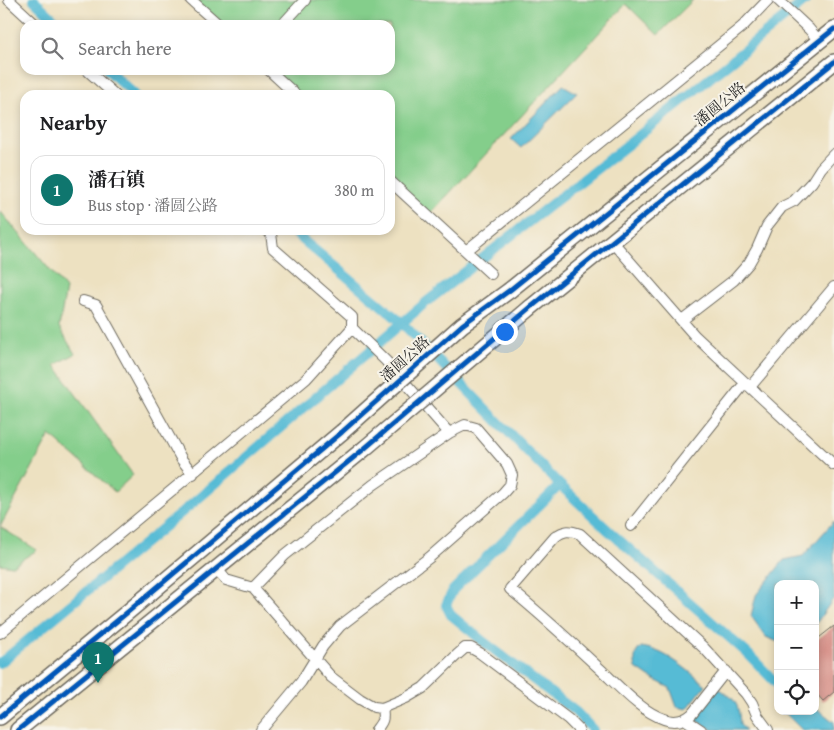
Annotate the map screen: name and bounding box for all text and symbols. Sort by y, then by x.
search box [20,20,395,75]
icon: search [38,34,66,62]
text: Search here [78,34,172,62]
street label: 潘圆公路 [690,77,750,131]
text: Nearby [40,107,107,138]
text: 潘石镇 [88,165,145,193]
text: 1 [53,178,61,202]
text: 380 m [334,178,374,202]
text: Bus stop · 潘圆公路 [88,193,218,217]
your location [492,319,518,345]
street label: 潘圆公路 [375,331,434,387]
map controls [774,580,819,715]
button: + [774,580,819,625]
button: − [774,625,819,670]
pin: 1 [82,642,114,683]
button: locate [774,670,819,715]

